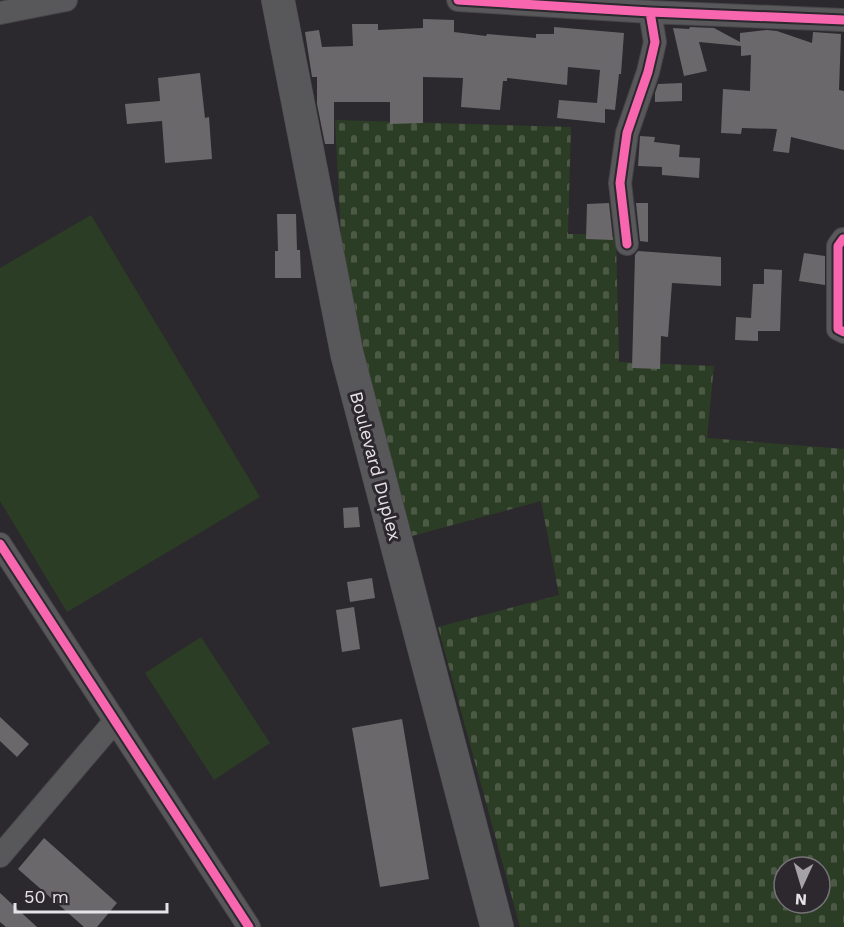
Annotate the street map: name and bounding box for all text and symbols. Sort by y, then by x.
street label: Boulevard Duplex [346,389,406,543]
north arrow [772,855,832,915]
scale bar [15,876,166,914]
text: 50 m [24,886,69,907]
text: N [794,890,808,909]

